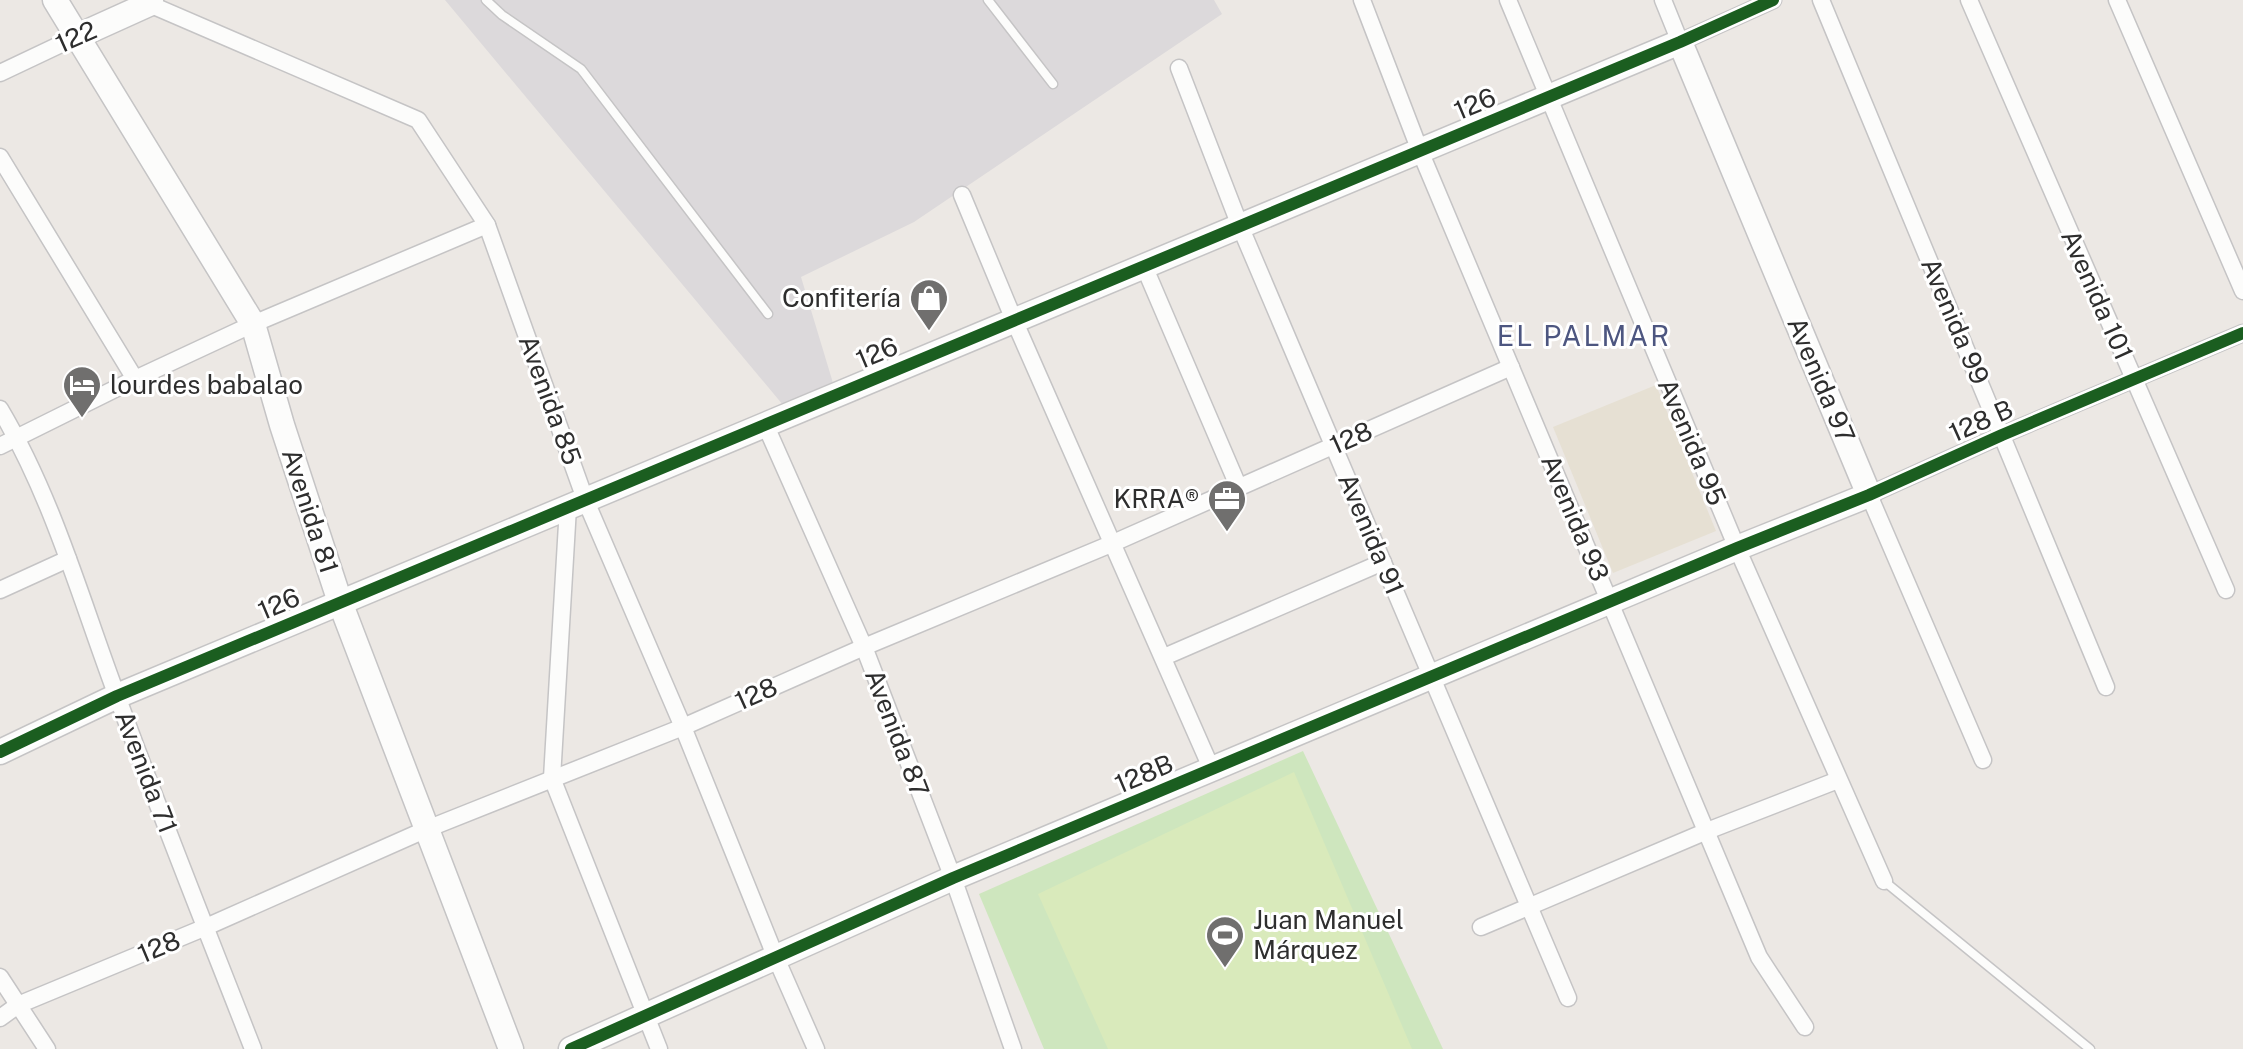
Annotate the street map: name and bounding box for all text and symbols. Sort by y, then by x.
street label: 122 [51,14,101,59]
street label: 126 [1449,81,1500,126]
street label: Avenida 101 [2055,225,2140,365]
street label: Avenida 99 [1915,253,1996,389]
shop icon: Confitería [908,277,950,332]
place label: Confitería [782,282,901,313]
street label: Avenida 97 [1781,312,1862,447]
district label: EL PALMAR [1497,319,1671,352]
street label: 126 [851,330,902,375]
street label: Avenida 85 [513,331,588,469]
hotel icon: lourdes babalao [61,364,103,419]
place label: lourdes babalao [110,369,303,400]
street label: Avenida 95 [1652,374,1733,510]
street label: 128 B [1944,393,2018,448]
street label: 128 [1325,415,1377,460]
street label: Avenida 81 [276,444,345,577]
street label: Avenida 93 [1535,450,1616,586]
street label: Avenida 91 [1332,468,1411,599]
office icon: KRRA® [1206,478,1248,533]
place label: KRRA® [1114,483,1199,514]
street label: 126 [253,581,304,626]
street label: Avenida 87 [859,665,936,801]
street label: 128 [730,671,782,716]
street label: Avenida 71 [109,706,184,838]
street label: 128B [1110,747,1178,800]
place label: Juan Manuel Márquez [1253,904,1404,965]
sports icon: Juan Manuel Márquez [1204,914,1246,969]
street label: 128 [133,924,185,969]

